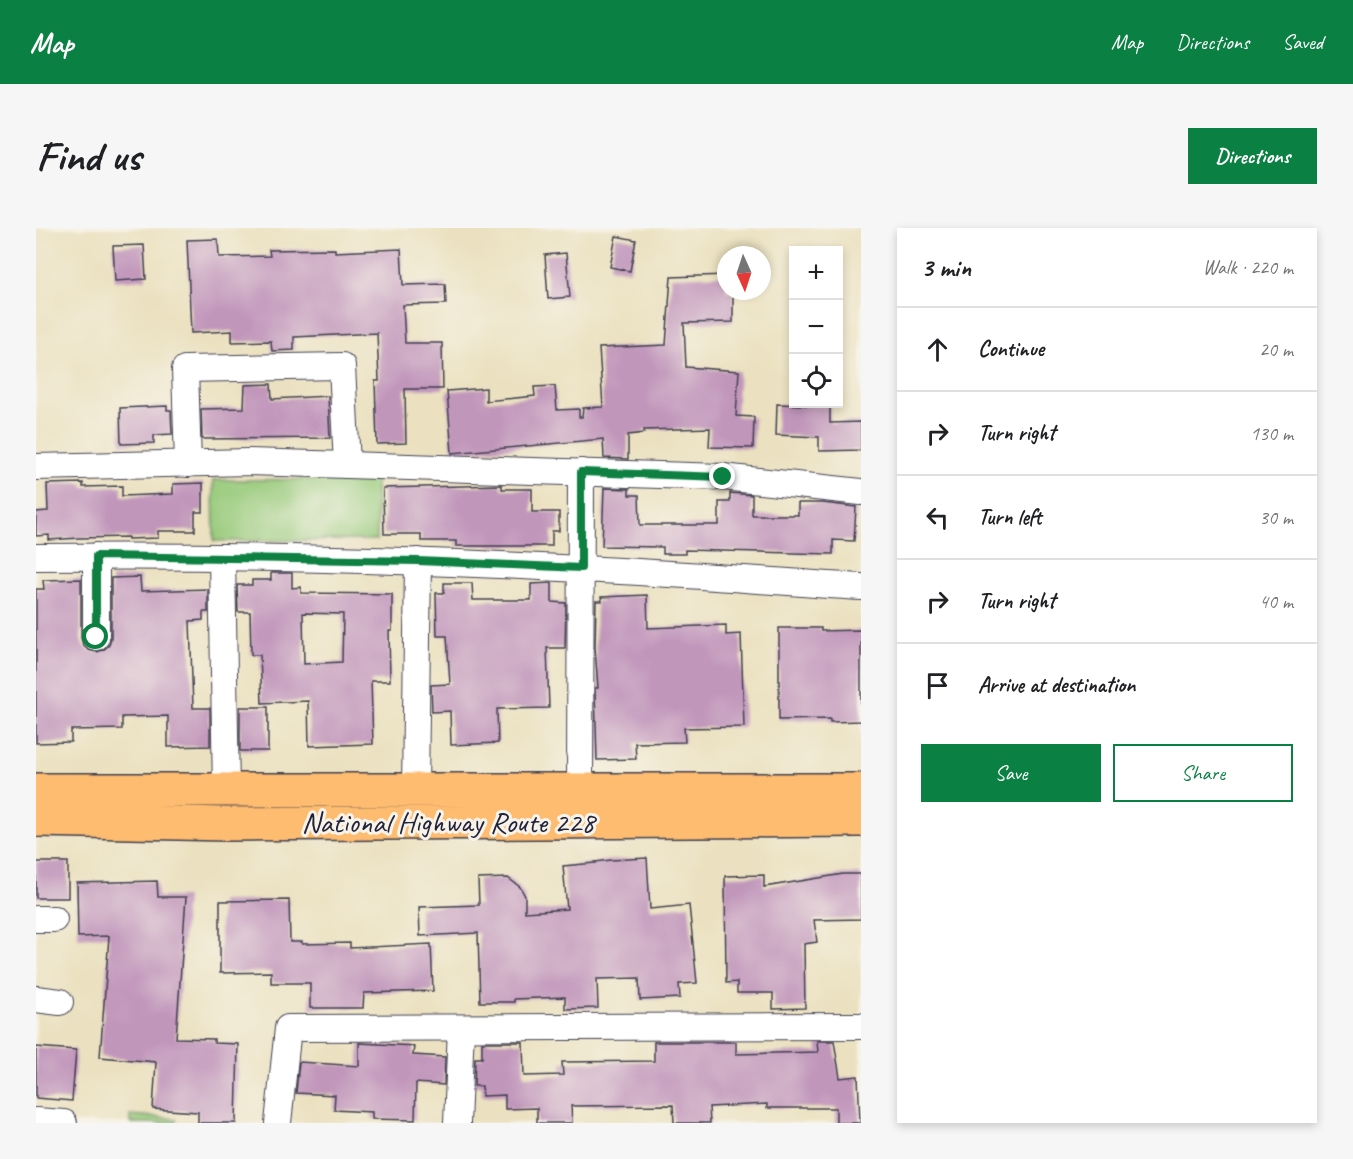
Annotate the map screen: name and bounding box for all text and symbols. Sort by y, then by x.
text: Map [30,25,73,60]
text: Map [1111,29,1143,55]
text: Directions [1176,29,1249,55]
text: Saved [1282,29,1323,55]
button: Directions [1188,128,1317,184]
text: Find us [36,130,141,183]
north arrow [717,246,771,300]
map controls [789,246,843,408]
button: + [789,246,843,300]
text: 3 min [921,251,971,284]
text: Walk · 220 m [1203,255,1293,280]
button: − [789,300,843,354]
icon: ahead [921,333,954,366]
text: Continue [978,335,1044,363]
text: 20 m [1259,337,1293,362]
button: locate [789,354,843,408]
icon: right [921,417,954,450]
text: Turn right [978,419,1055,447]
text: 130 m [1250,421,1293,446]
route end [709,463,735,489]
icon: left [921,501,954,534]
text: Turn left [978,503,1042,531]
text: 30 m [1259,505,1293,530]
icon: right [921,585,954,618]
text: Turn right [978,587,1055,615]
text: 40 m [1259,589,1293,614]
route start [82,623,108,649]
icon: arrive [921,669,954,702]
text: Arrive at destination [978,671,1135,699]
button: Save [921,744,1101,802]
button: Share [1113,744,1293,802]
street label: National Highway Route 228 [301,803,597,841]

